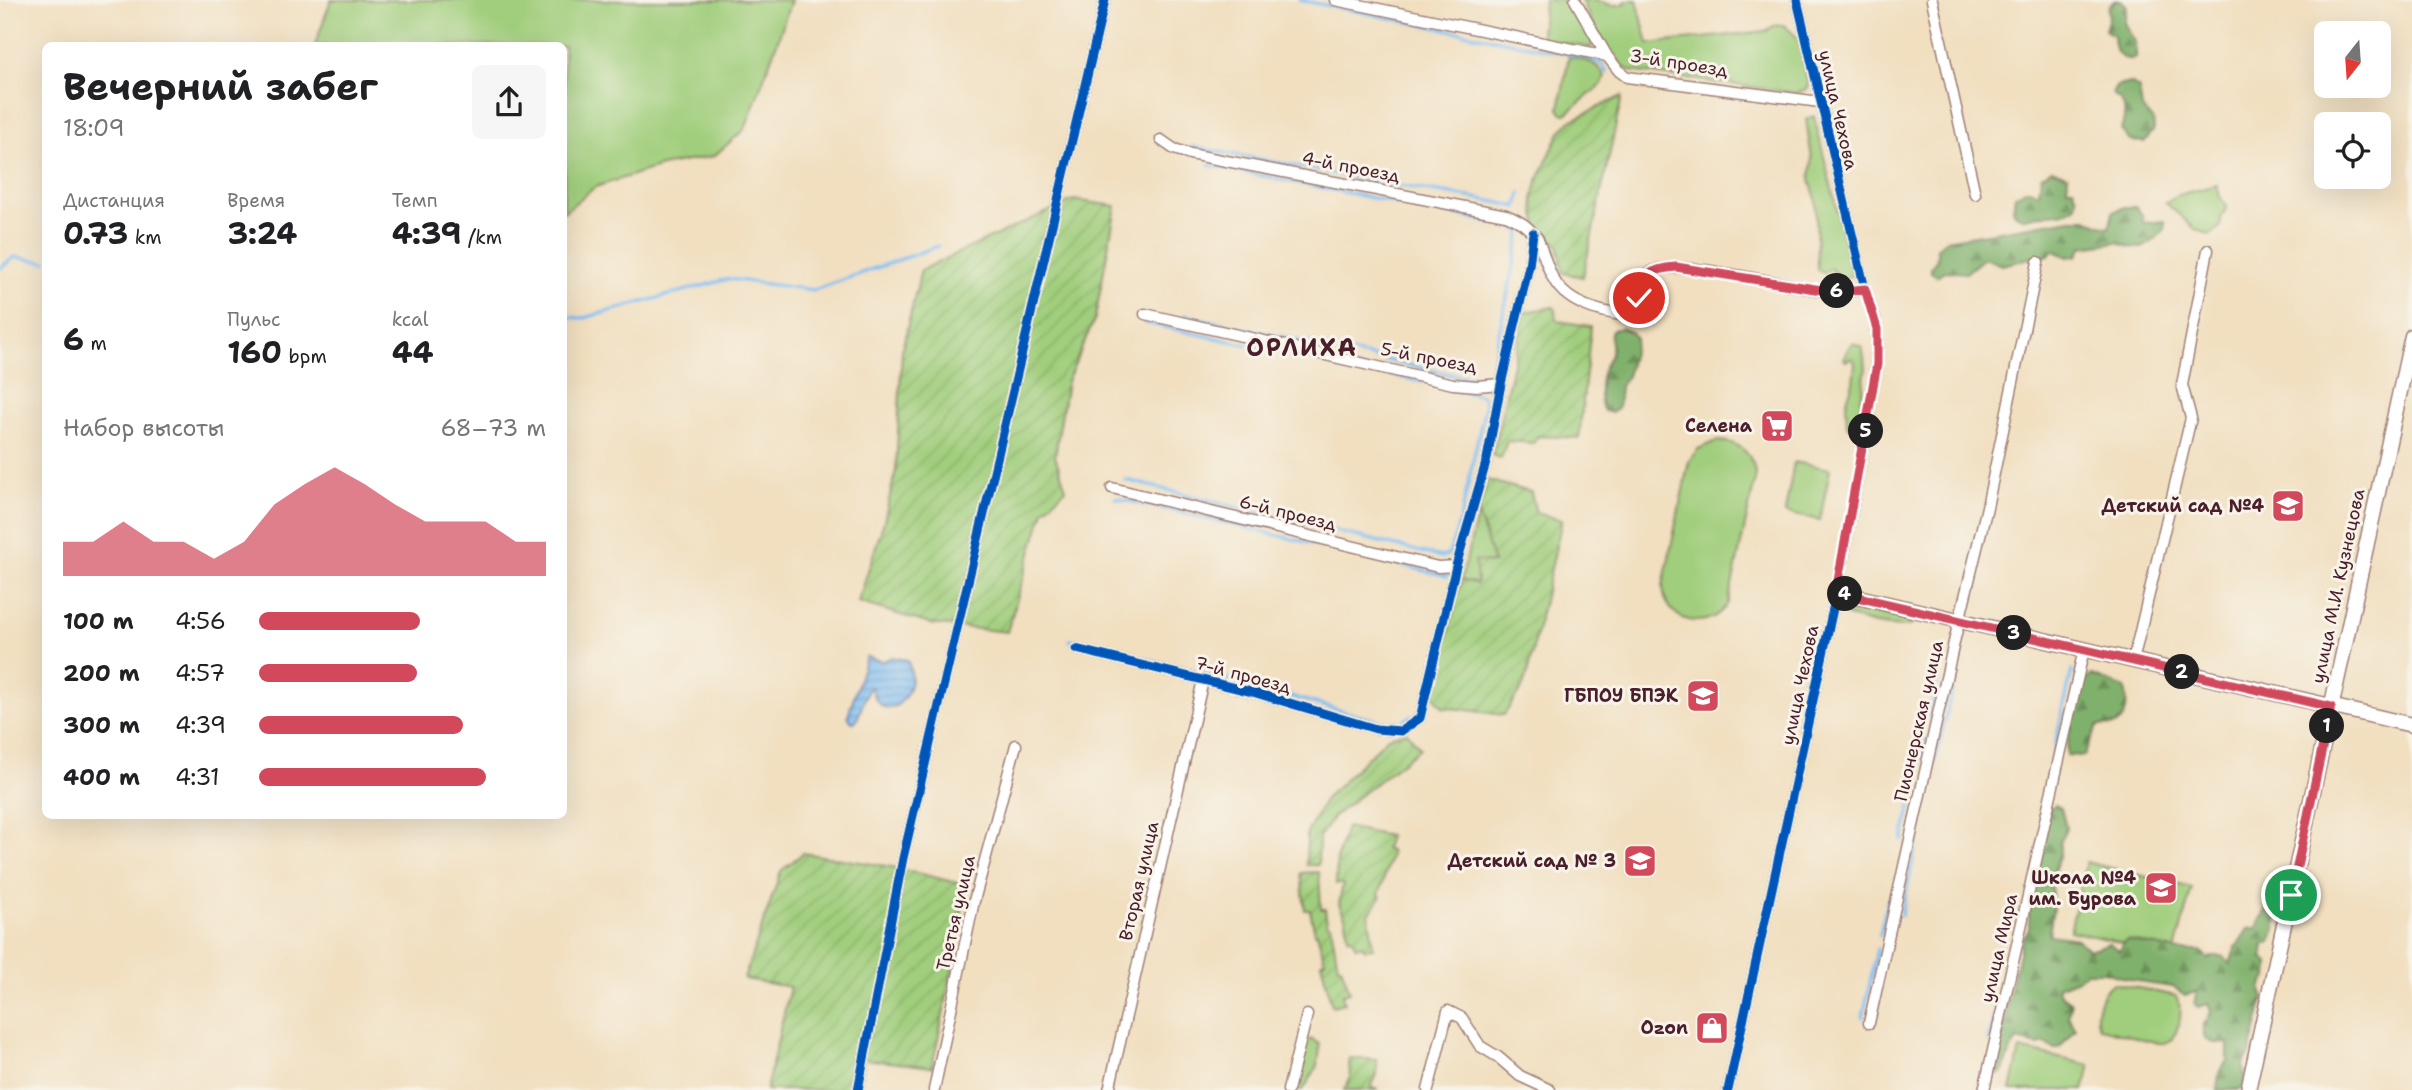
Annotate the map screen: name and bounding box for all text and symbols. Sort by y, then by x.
north arrow [2314,21,2390,98]
map controls [2314,21,2391,189]
street label: 3-й проезд [1628,43,1730,83]
street label: улица Чехова [1813,48,1863,172]
text: Вечерний забег [63,61,378,112]
button: share [472,65,546,139]
button: locate [2314,112,2391,189]
text: 18:09 [63,113,125,143]
street label: 4-й проезд [1300,146,1403,188]
text: Дистанция [63,188,165,213]
text: Время [227,188,285,213]
text: Темп [392,188,438,213]
text: 0.73 [63,213,128,254]
text: 3:24 [227,213,297,254]
text: 4:39 [392,213,462,254]
text: km [128,225,162,250]
text: /km [462,225,502,250]
pin [1609,268,1669,328]
pin: 6 [1820,274,1854,308]
text: 6 [1830,278,1843,303]
icon: check [1620,279,1658,317]
text: Пульс [227,307,281,332]
text: kcal [392,307,429,332]
text: 6 [63,319,84,360]
text: m [84,331,107,356]
text: 160 [227,332,282,373]
text: 44 [392,332,434,373]
district label: ОРЛИХА [1246,332,1358,364]
street label: 5-й проезд [1379,337,1480,379]
text: bpm [282,344,327,369]
supermarket icon: Селена [1758,407,1796,445]
text: Набор высоты [63,413,224,443]
text: 68–73 m [440,413,546,443]
place label: Селена [1685,414,1753,438]
pin: 5 [1848,414,1884,448]
text: 5 [1860,418,1871,443]
school or university icon: Детский сад №4 [2269,487,2307,525]
street label: улица М.И. Кузнецова [2306,487,2370,685]
street label: 6-й проезд [1237,489,1340,537]
place label: Детский сад №4 [2102,494,2264,518]
pin: 4 [1828,576,1862,612]
text: 4 [1838,581,1851,606]
text: 100 m [63,606,134,636]
text: 4:56 [175,606,226,636]
pin: 3 [1996,616,2032,650]
text: 3 [2007,620,2020,645]
street label: улица Чехова [1776,623,1824,747]
street label: Пионерская улица [1889,638,1949,804]
street label: 7-й проезд [1192,651,1294,700]
pin: 2 [2164,654,2200,690]
text: 200 m [63,658,140,688]
text: 4:57 [175,658,225,688]
text: 2 [2175,659,2188,684]
school or university icon: ГБПОУ БПЭК [1684,677,1722,715]
place label: ГБПОУ БПЭК [1564,684,1679,708]
pin: 1 [2310,708,2344,744]
text: 300 m [63,710,140,740]
text: 4:39 [175,710,226,740]
text: 1 [2322,713,2331,738]
text: 400 m [63,762,140,792]
text: 4:31 [175,762,220,792]
street label: Вторая улица [1114,819,1164,943]
school or university icon: Детский сад № 3 [1621,842,1659,880]
place label: Детский сад № 3 [1447,849,1616,873]
street label: Третья улица [931,853,981,973]
pin [2261,865,2321,925]
place label: Школа №4 им. Бурова [2029,866,2137,911]
school or university icon: Школа №4 им. Бурова [2142,869,2180,907]
icon: arrive [2272,876,2310,914]
street label: улица Мира [1975,891,2023,1005]
shop icon: Ozon [1693,1009,1731,1047]
place label: Ozon [1641,1016,1688,1040]

